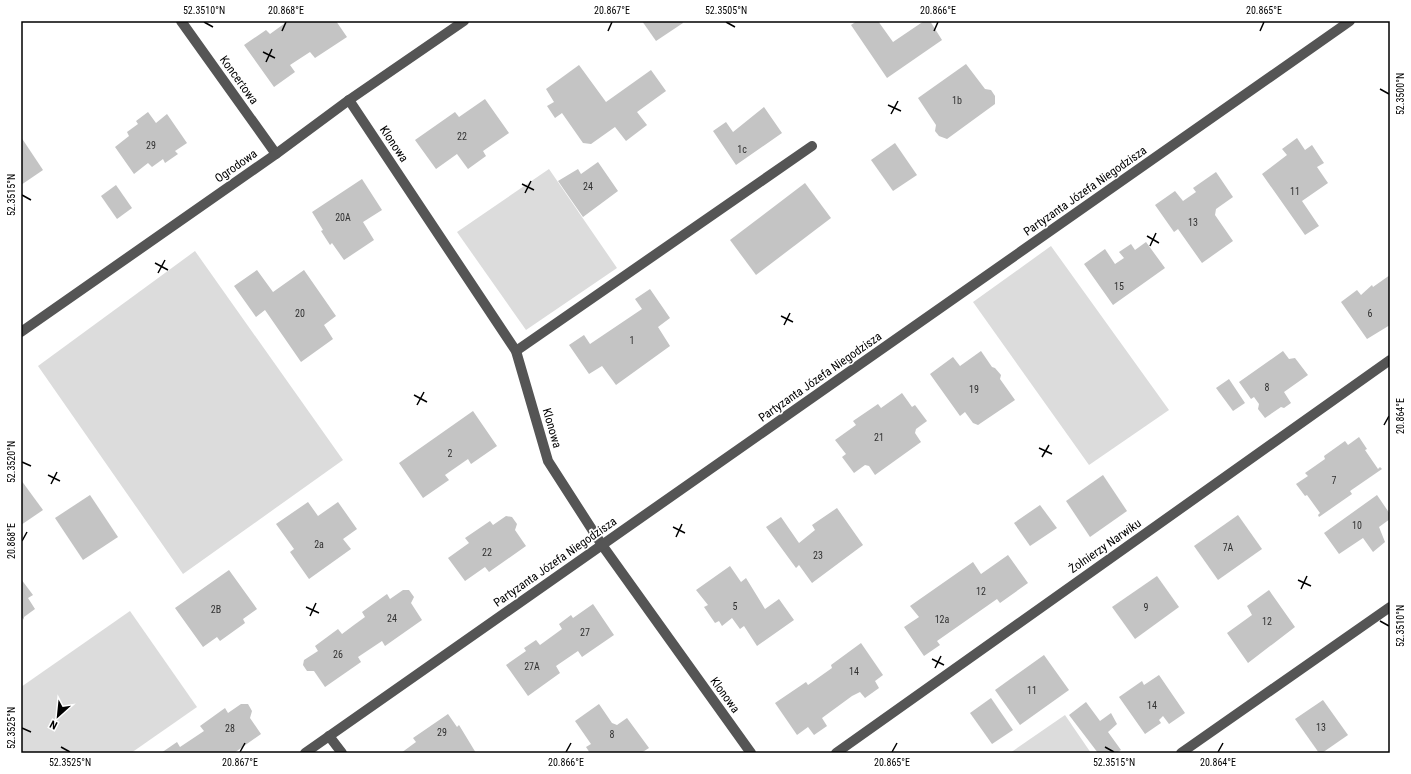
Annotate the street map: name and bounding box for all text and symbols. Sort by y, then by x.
text: 52.3510°N [183,5,225,16]
text: 20.868°E [268,5,304,16]
text: 20.867°E [594,5,630,16]
text: 52.3505°N [705,5,747,16]
text: 20.866°E [920,5,956,16]
text: 20.865°E [1246,5,1282,16]
street label: Koncertowa [217,53,261,107]
text: 52.3500°N [1395,73,1406,115]
house number: 1b [952,95,962,106]
street label: Klonowa [377,123,411,165]
house number: 22 [457,131,467,142]
house number: 29 [146,140,156,151]
street label: Partyzanta Józefa Niegodzisza [1021,143,1149,239]
house number: 1c [737,144,747,155]
street label: Ogrodowa [212,146,260,186]
text: 52.3515°N [6,174,17,216]
house number: 24 [583,181,593,192]
house number: 11 [1290,186,1300,197]
house number: 20A [335,212,351,223]
house number: 13 [1188,217,1198,228]
house number: 15 [1114,281,1124,292]
house number: 20 [295,308,305,319]
house number: 6 [1368,308,1373,319]
street label: Partyzanta Józefa Niegodzisza [756,329,884,425]
house number: 1 [630,335,634,346]
house number: 8 [1265,382,1270,393]
house number: 19 [969,384,979,395]
text: 20.864°E [1395,398,1406,434]
street label: Klonowa [540,406,564,450]
house number: 21 [874,432,884,443]
text: 52.3520°N [6,441,17,483]
house number: 2 [448,448,453,459]
house number: 7 [1332,475,1337,486]
street label: Partyzanta Józefa Niegodzisza [491,514,619,610]
street label: Żołnierzy Narwiku [1066,515,1144,576]
house number: 10 [1352,520,1362,531]
text: 20.868°E [6,523,17,559]
house number: 2a [314,539,324,550]
house number: 7A [1223,542,1234,553]
house number: 22 [482,547,492,558]
house number: 23 [813,550,823,561]
house number: 12 [976,586,986,597]
house number: 5 [733,601,738,612]
house number: 9 [1144,602,1149,613]
house number: 2B [211,604,221,615]
text: 52.3510°N [1395,605,1406,647]
house number: 24 [387,613,397,624]
house number: 12a [935,614,950,625]
house number: 12 [1262,616,1272,627]
house number: 27 [580,627,590,638]
house number: 26 [333,649,343,660]
house number: 27A [524,661,540,672]
house number: 14 [849,666,859,677]
street label: Klonowa [707,674,743,716]
house number: 11 [1027,685,1037,696]
north arrow [38,696,78,736]
house number: 14 [1147,700,1157,711]
text: 52.3525°N [6,707,17,749]
text: N [48,717,60,732]
house number: 13 [1316,722,1326,733]
house number: 28 [225,723,235,734]
house number: 29 [437,727,447,738]
house number: 8 [610,729,615,740]
text: 52.3525°N [49,757,91,768]
text: 20.867°E [222,757,258,768]
text: 20.866°E [548,757,584,768]
text: 20.865°E [874,757,910,768]
text: 52.3515°N [1093,757,1135,768]
text: 20.864°E [1200,757,1236,768]

